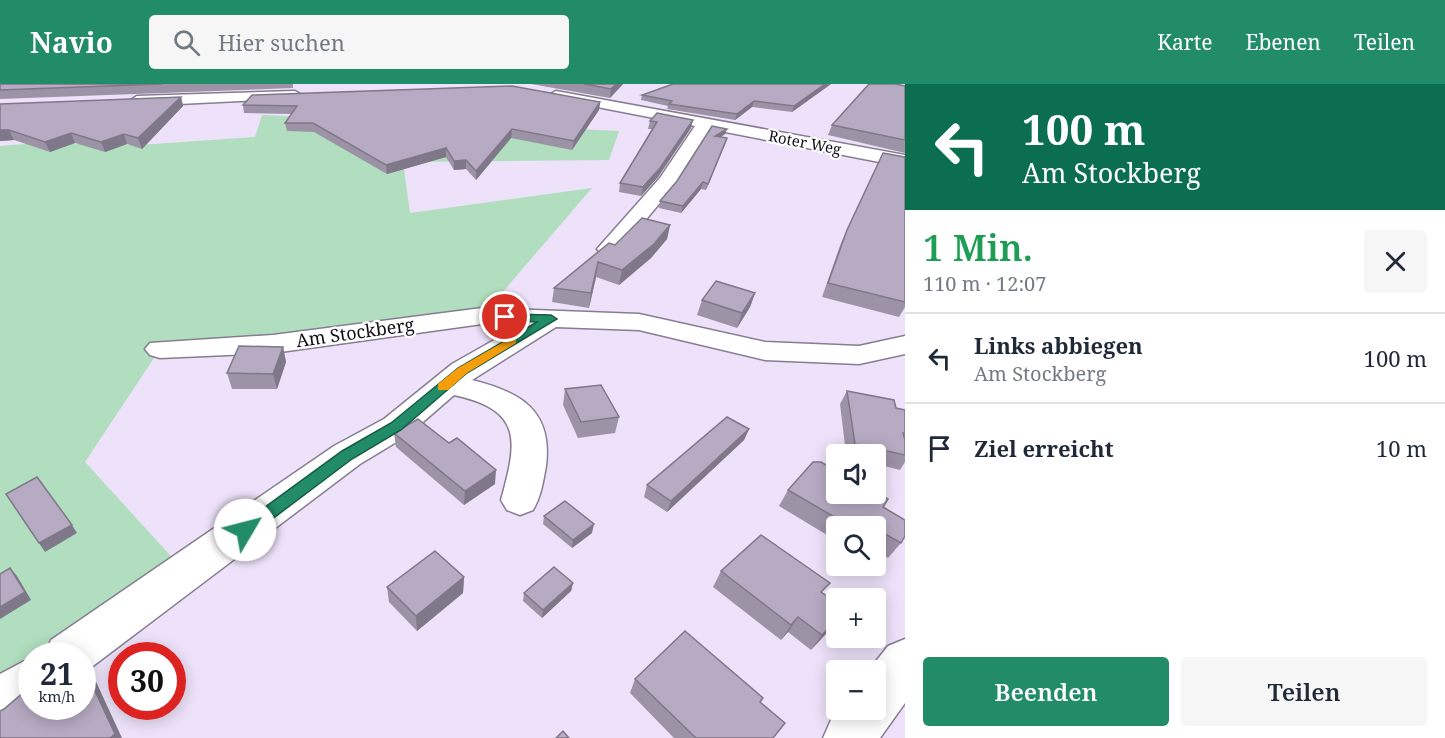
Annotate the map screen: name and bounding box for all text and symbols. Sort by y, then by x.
search box [149,15,569,69]
text: Navio [30,23,113,61]
icon: search [170,26,203,59]
text: Hier suchen [218,27,345,57]
text: Karte [1157,28,1212,56]
text: Ebenen [1245,28,1321,56]
text: Teilen [1354,28,1415,56]
text: 100 m [1022,100,1146,157]
icon: left [923,108,1001,186]
street label: Roter Weg [767,125,843,159]
text: Am Stockberg [1022,154,1201,191]
text: 1 Min. [923,223,1033,272]
button: close [1364,230,1427,293]
text: 110 m · 12:07 [923,270,1046,297]
pin [479,291,530,342]
icon: arrive [488,300,521,333]
street label: Am Stockberg [294,312,416,352]
text: Links abbiegen [974,330,1143,360]
icon: left [923,342,956,375]
text: 100 m [1364,343,1427,373]
text: Am Stockberg [974,360,1106,387]
icon: arrive [923,432,956,465]
text: Ziel erreicht [974,433,1114,463]
text: 10 m [1376,433,1427,463]
map controls [826,444,886,720]
button: sound [826,444,886,504]
position arrow [213,498,277,562]
button: search [826,516,886,576]
button: + [826,588,886,648]
speed limit sign: 30 [108,642,186,720]
text: 21 [40,653,74,694]
button: Beenden [923,657,1169,726]
button: Teilen [1181,657,1427,726]
button: − [826,660,886,720]
text: km/h [39,686,75,706]

